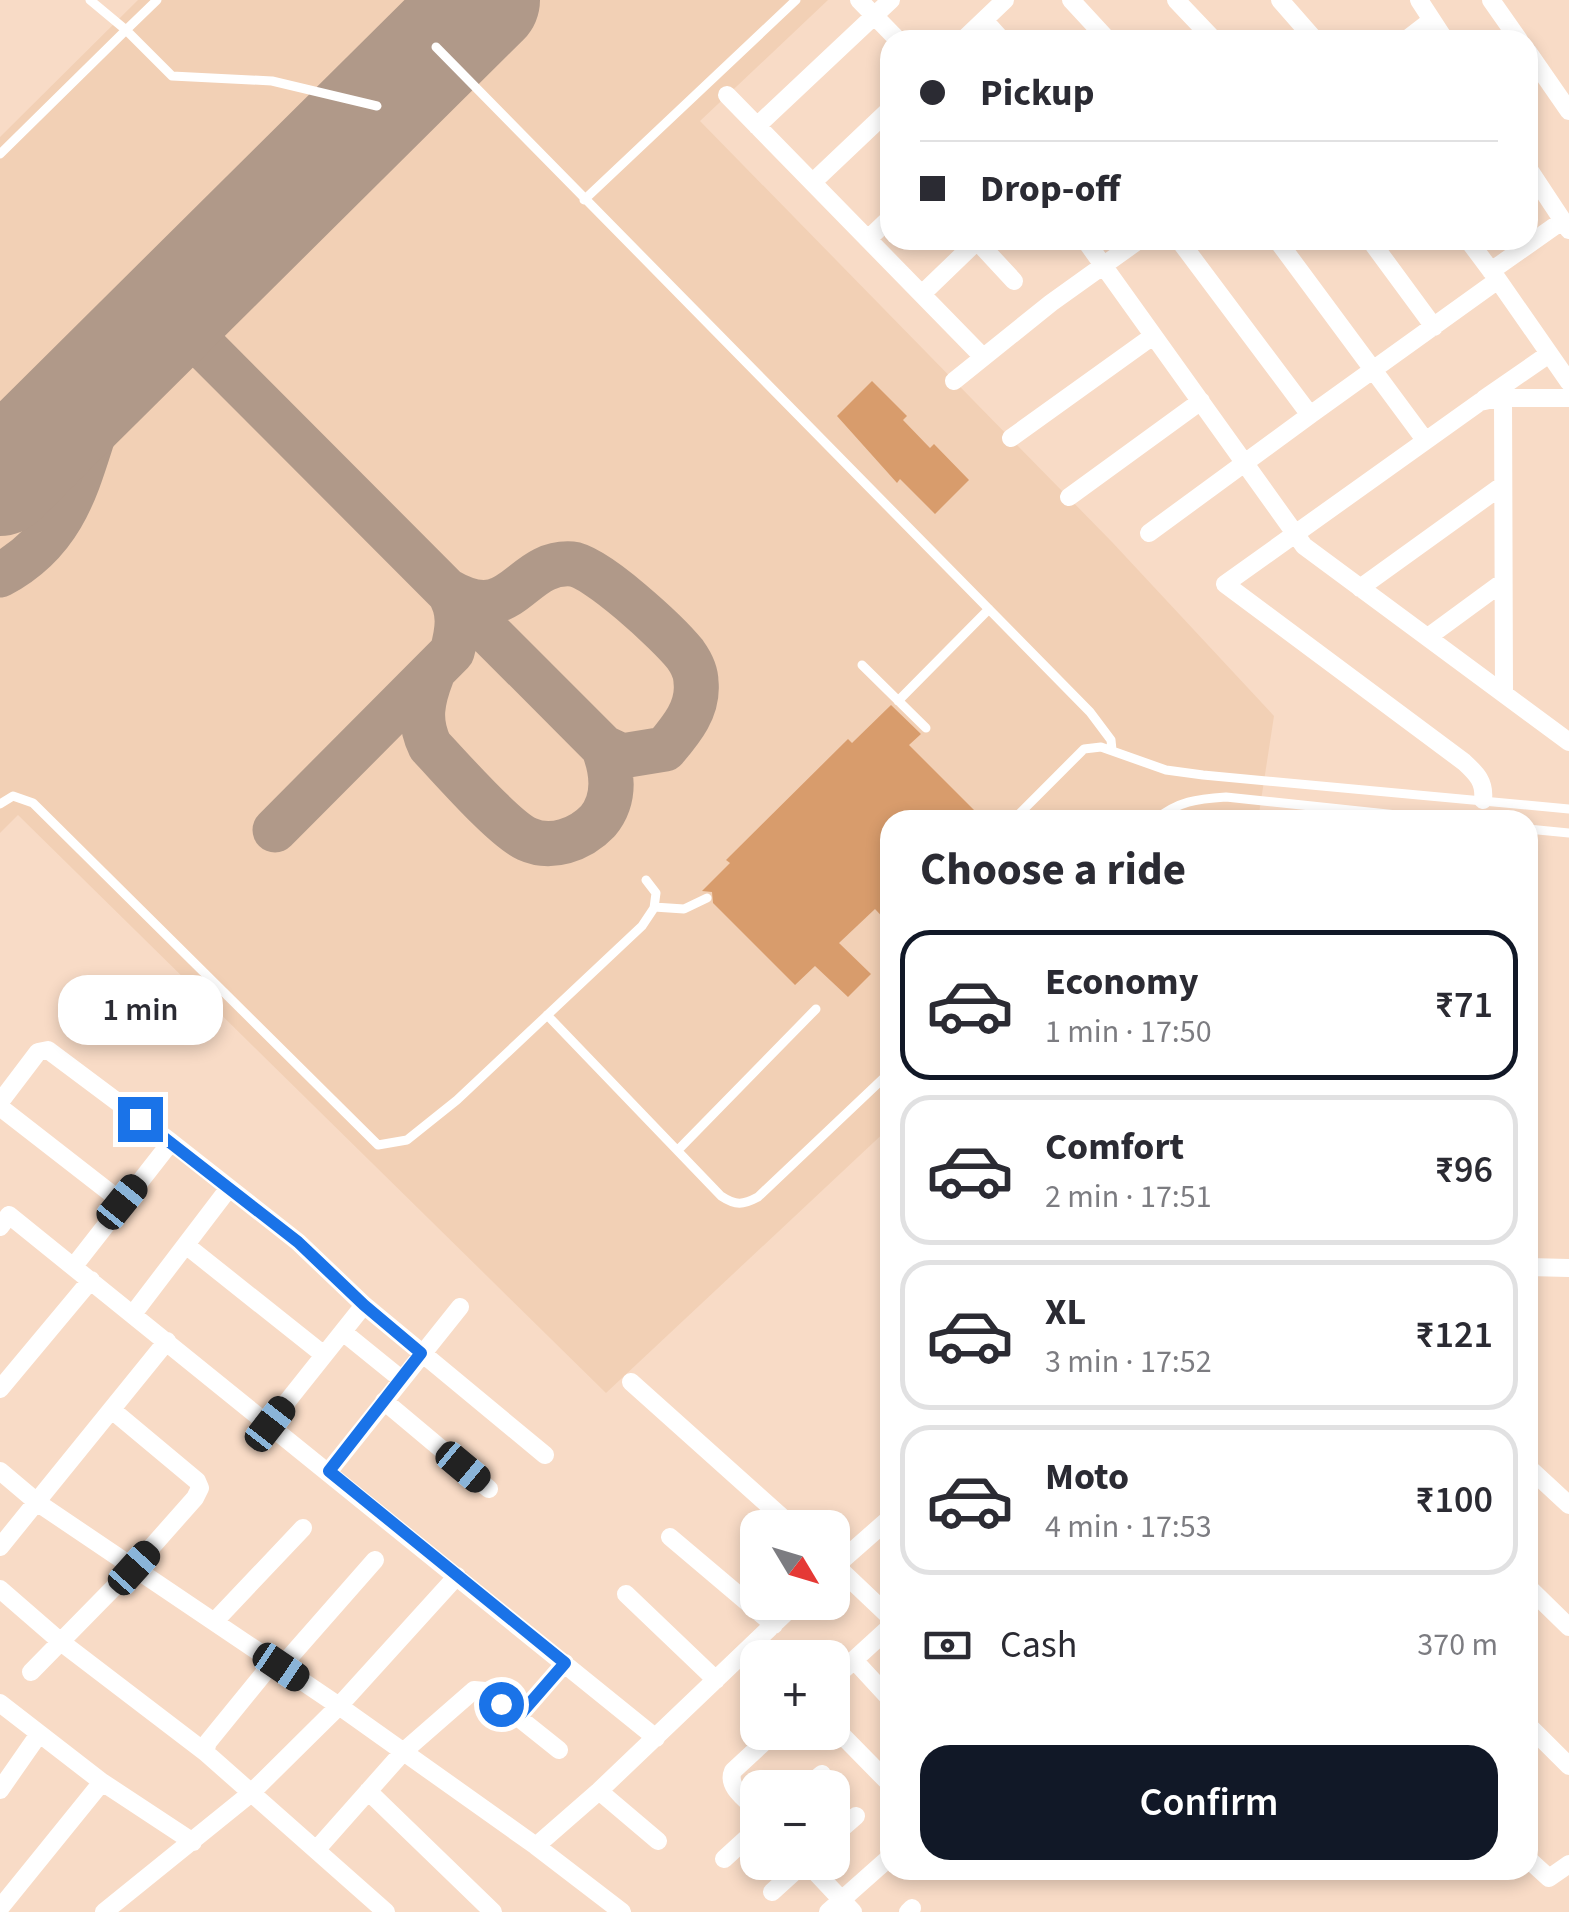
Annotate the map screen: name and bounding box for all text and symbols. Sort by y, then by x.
text: Pickup [980,66,1094,120]
text: Drop-off [980,162,1120,216]
text: Choose a ride [920,838,1186,902]
text: Economy [1045,955,1198,1009]
icon: car [925,960,1015,1050]
callout: 1 min [58,974,222,1044]
text: ₹71 [1435,978,1493,1032]
text: 1 min [102,987,179,1033]
text: 1 min · 17:50 [1045,1009,1212,1055]
route end [118,1097,163,1142]
text: Comfort [1045,1120,1184,1174]
icon: car [925,1125,1015,1215]
text: ₹96 [1435,1143,1493,1197]
car [91,1169,153,1235]
text: 2 min · 17:51 [1045,1174,1212,1220]
text: XL [1045,1285,1086,1339]
icon: car [925,1290,1015,1380]
text: ₹121 [1415,1308,1493,1362]
text: 3 min · 17:52 [1045,1339,1212,1385]
car [240,1391,300,1457]
car [430,1436,496,1498]
text: Moto [1045,1450,1129,1504]
icon: car [925,1455,1015,1545]
text: ₹100 [1415,1473,1493,1527]
text: 4 min · 17:53 [1045,1504,1212,1550]
north arrow [740,1510,850,1620]
map controls [740,1510,850,1880]
car [103,1536,165,1600]
icon: cash [920,1618,975,1673]
text: Cash [1000,1618,1077,1672]
text: 370 m [1417,1622,1498,1668]
car [248,1638,314,1696]
button: + [740,1640,850,1750]
route start [479,1682,524,1727]
button: Confirm [920,1745,1498,1860]
button: − [740,1770,850,1880]

